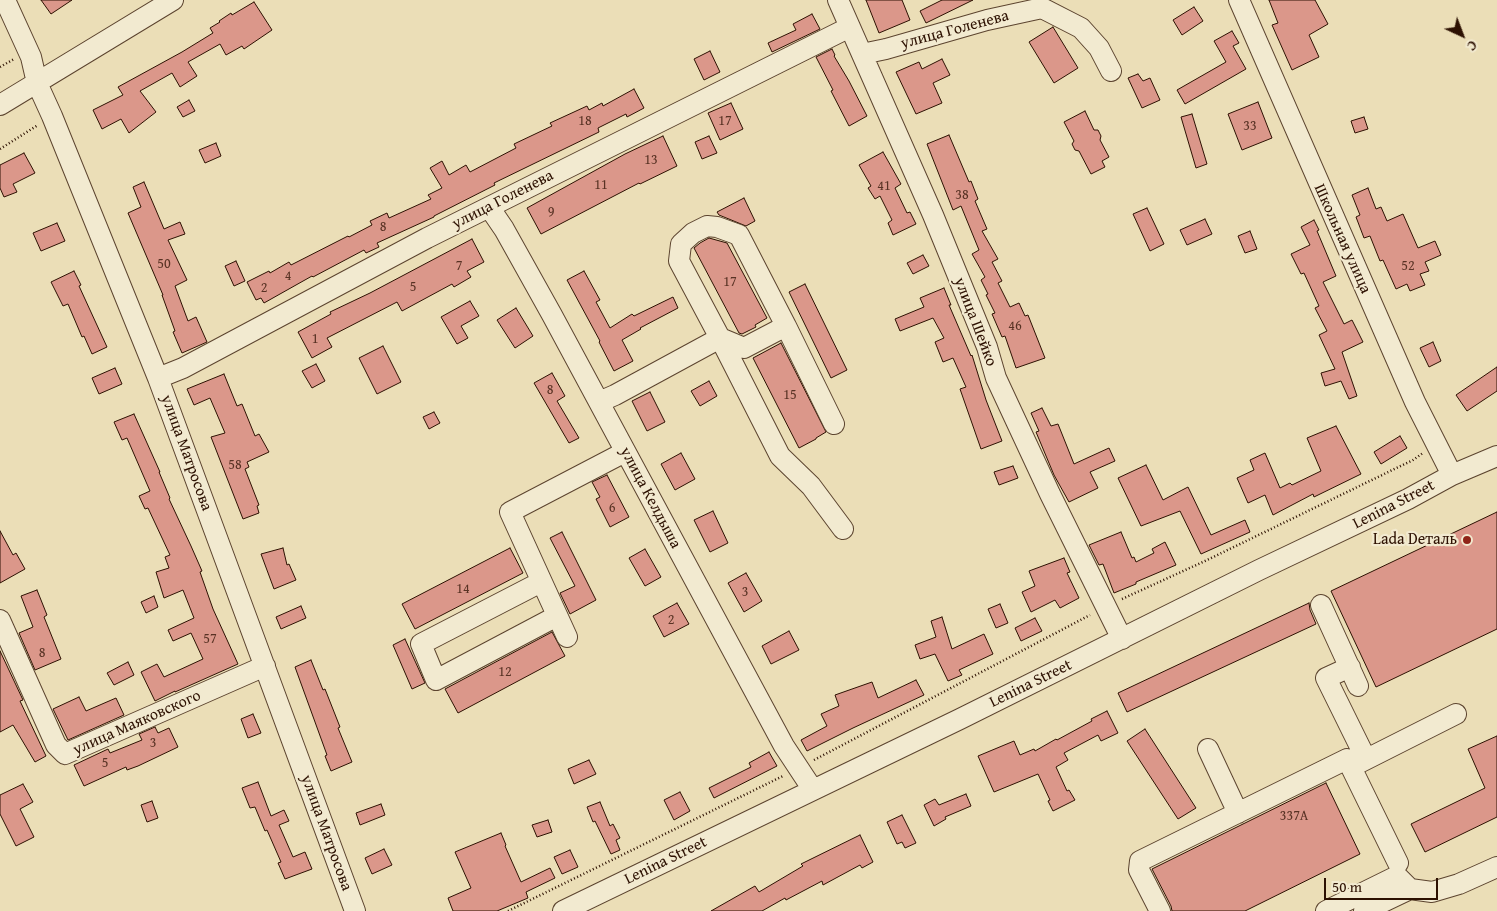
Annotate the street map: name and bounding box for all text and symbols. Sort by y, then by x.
street label: улица Голенева [899,6,1011,54]
north arrow [1437,10,1487,60]
text: С [1463,36,1482,56]
house number: 18 [578,113,592,129]
house number: 17 [718,113,732,129]
house number: 33 [1243,118,1257,134]
house number: 13 [644,152,658,168]
street label: улица Голенева [449,166,557,234]
house number: 11 [594,177,608,193]
house number: 41 [877,178,891,194]
street label: Школьная улица [1309,181,1375,297]
house number: 38 [955,187,969,203]
house number: 9 [548,204,554,220]
house number: 8 [380,219,386,235]
house number: 50 [157,256,171,272]
house number: 7 [456,258,462,274]
house number: 52 [1401,258,1415,274]
house number: 4 [285,268,291,284]
house number: 17 [723,274,737,290]
street label: улица Шейко [949,275,1001,369]
house number: 5 [410,279,416,295]
house number: 2 [261,280,267,296]
house number: 46 [1008,318,1022,334]
house number: 1 [312,331,318,347]
house number: 8 [547,382,553,398]
house number: 15 [783,387,797,403]
street label: улица Матросова [156,392,216,514]
street label: улица Келдыша [615,444,685,552]
house number: 58 [228,457,242,473]
street label: Lenina Street [1350,476,1438,534]
house number: 6 [609,500,615,516]
place label: Lada Dеталь [1373,530,1457,550]
marker: Lada Dеталь [1461,534,1473,546]
house number: 14 [456,581,470,597]
house number: 3 [742,584,748,600]
house number: 2 [668,612,674,628]
house number: 57 [203,631,217,647]
house number: 8 [39,645,45,661]
street label: Lenina Street [987,656,1075,712]
house number: 12 [498,664,512,680]
street label: улица Маяковского [70,686,204,760]
house number: 3 [150,735,156,751]
house number: 5 [102,755,108,771]
street label: улица Матросова [296,772,356,894]
house number: 337А [1280,808,1308,824]
street label: Lenina Street [622,833,710,889]
scale bar [1327,868,1441,900]
text: 50 m [1332,876,1362,897]

